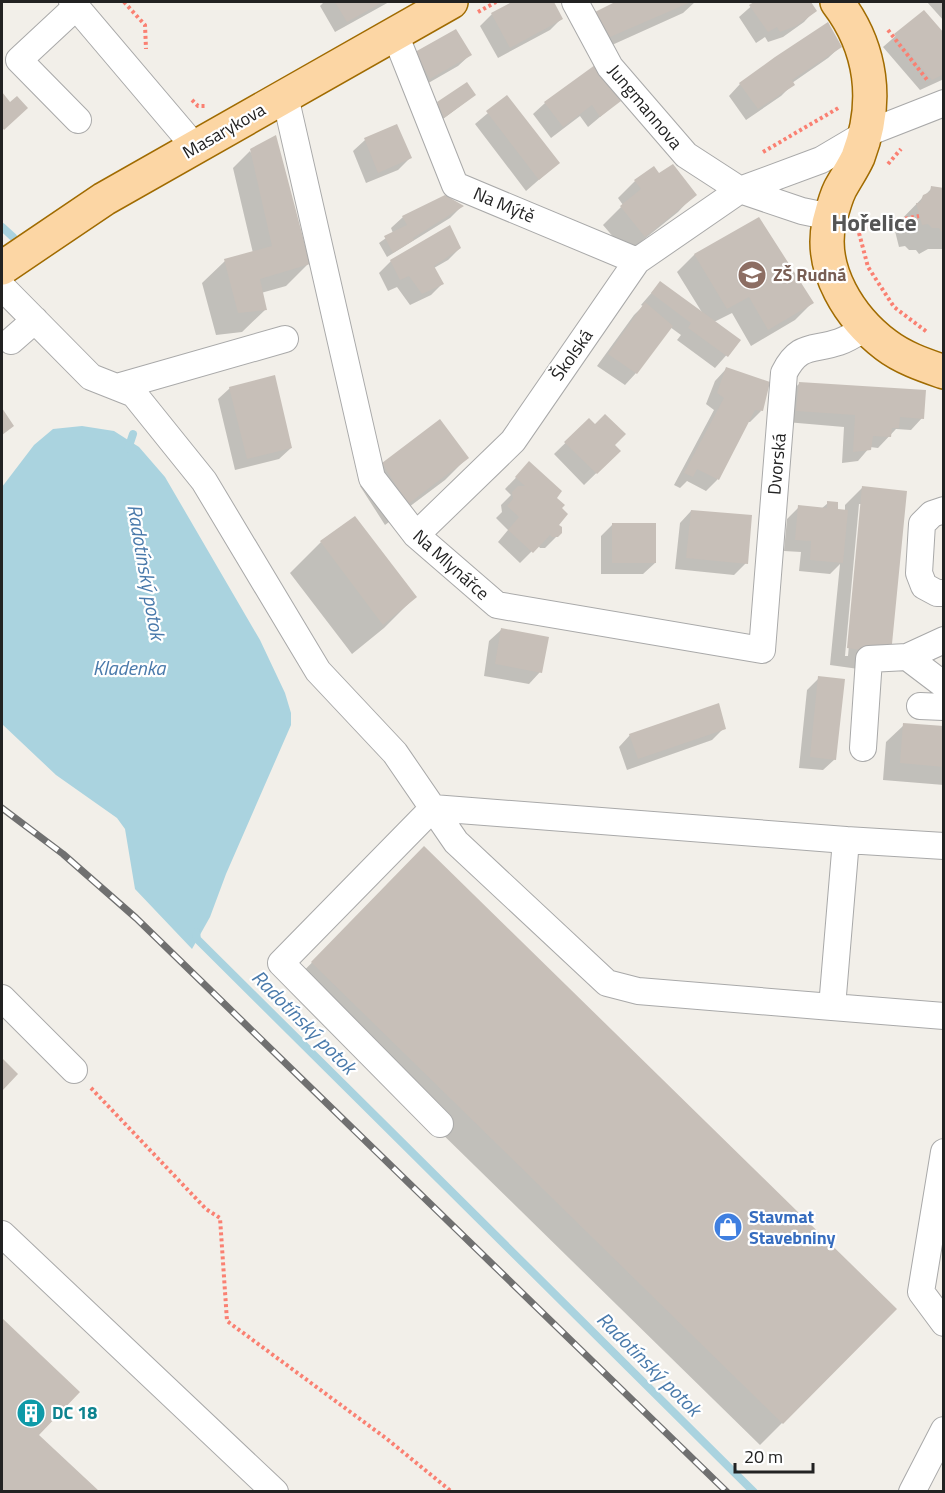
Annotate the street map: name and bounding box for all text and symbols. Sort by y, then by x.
street label: Jungmannova [602,58,689,155]
street label: Masarykova [177,96,270,165]
street label: Na Mýtě [469,180,539,230]
district label: Hořelice [831,204,917,240]
school or university icon: ZŠ Rudná [736,259,768,291]
place label: ZŠ Rudná [773,261,846,288]
street label: Školská [544,323,599,386]
street label: Dvorská [760,432,793,496]
water label: Radotínský potok [119,502,174,644]
street label: Na Mlynářce [407,523,496,606]
water label: Kladenka [93,652,166,683]
water label: Radotínský potok [245,962,365,1083]
place label: Stavmat Stavebniny [749,1203,836,1251]
shop icon: Stavmat Stavebniny [712,1211,744,1243]
water label: Radotínský potok [590,1304,710,1425]
building icon: DC 18 [15,1397,47,1429]
place label: DC 18 [52,1399,97,1426]
scale bar [735,1436,813,1474]
text: 20 m [744,1443,783,1470]

